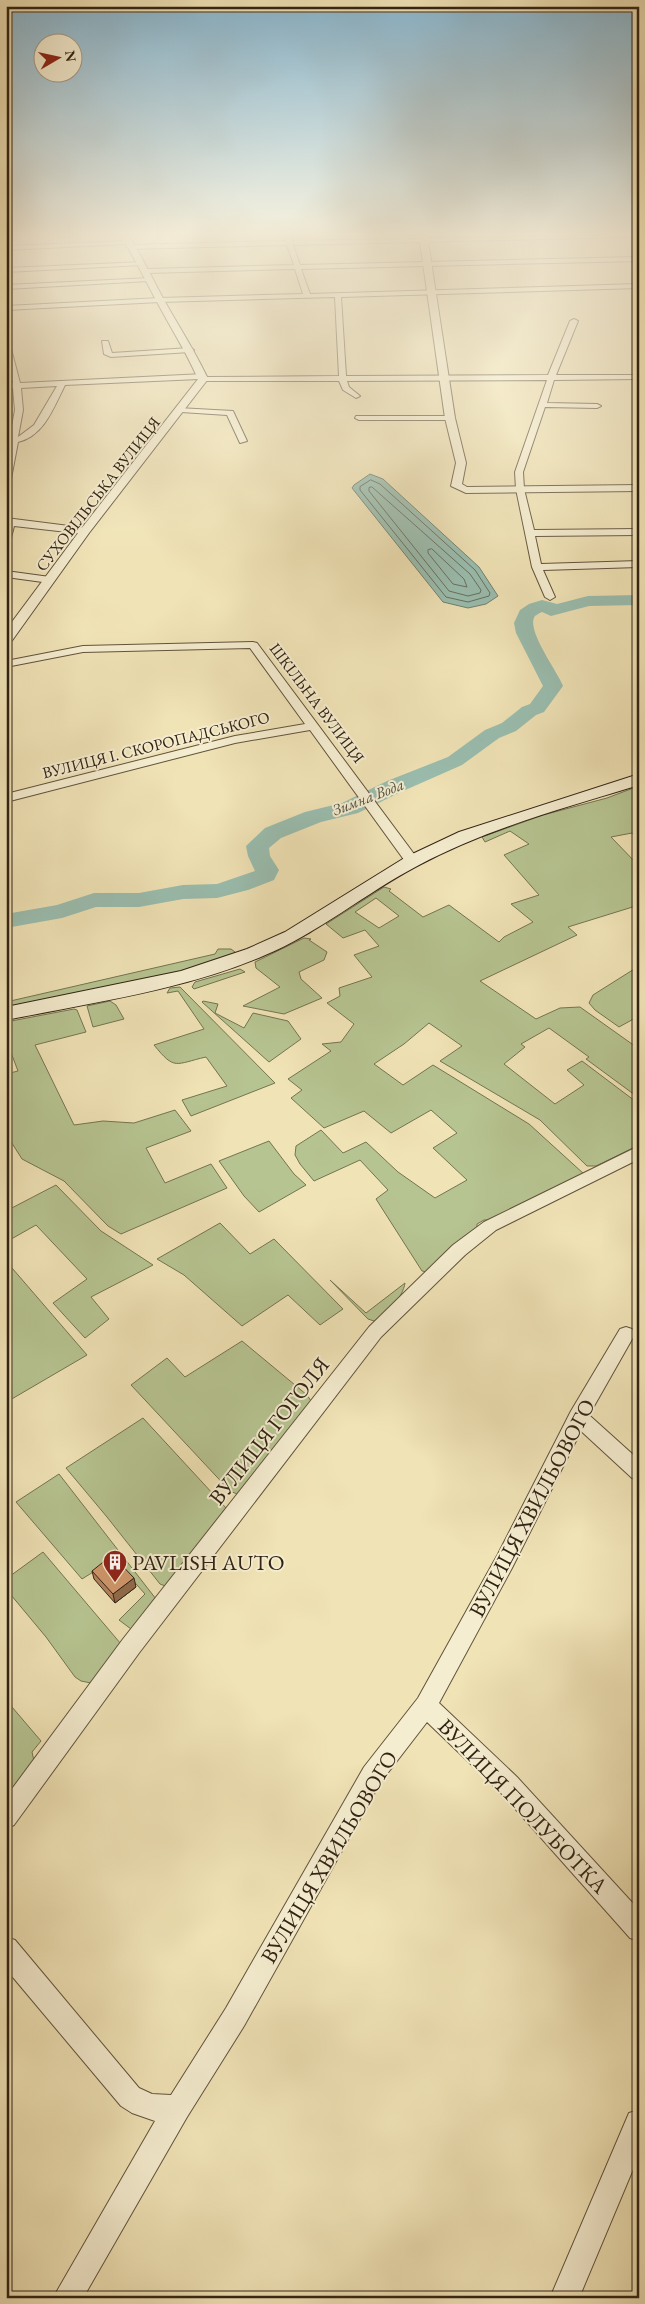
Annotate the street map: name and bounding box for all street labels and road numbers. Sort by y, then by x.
street label: СУХОВІЛЬСЬКА ВУЛИЦЯ [31,412,165,575]
street label: ШКІЛЬНА ВУЛИЦЯ [265,639,369,768]
street label: ВУЛИЦЯ І. СКОРОПАДСЬКОГО [40,707,272,783]
street label: ВУЛИЦЯ ГОГОЛЯ [202,1351,336,1511]
street label: ВУЛИЦЯ ХВИЛЬОВОГО [462,1394,602,1622]
street label: ВУЛИЦЯ ПОЛУБОТКА [432,1712,615,1900]
street label: ВУЛИЦЯ ХВИЛЬОВОГО [254,1745,404,1969]

